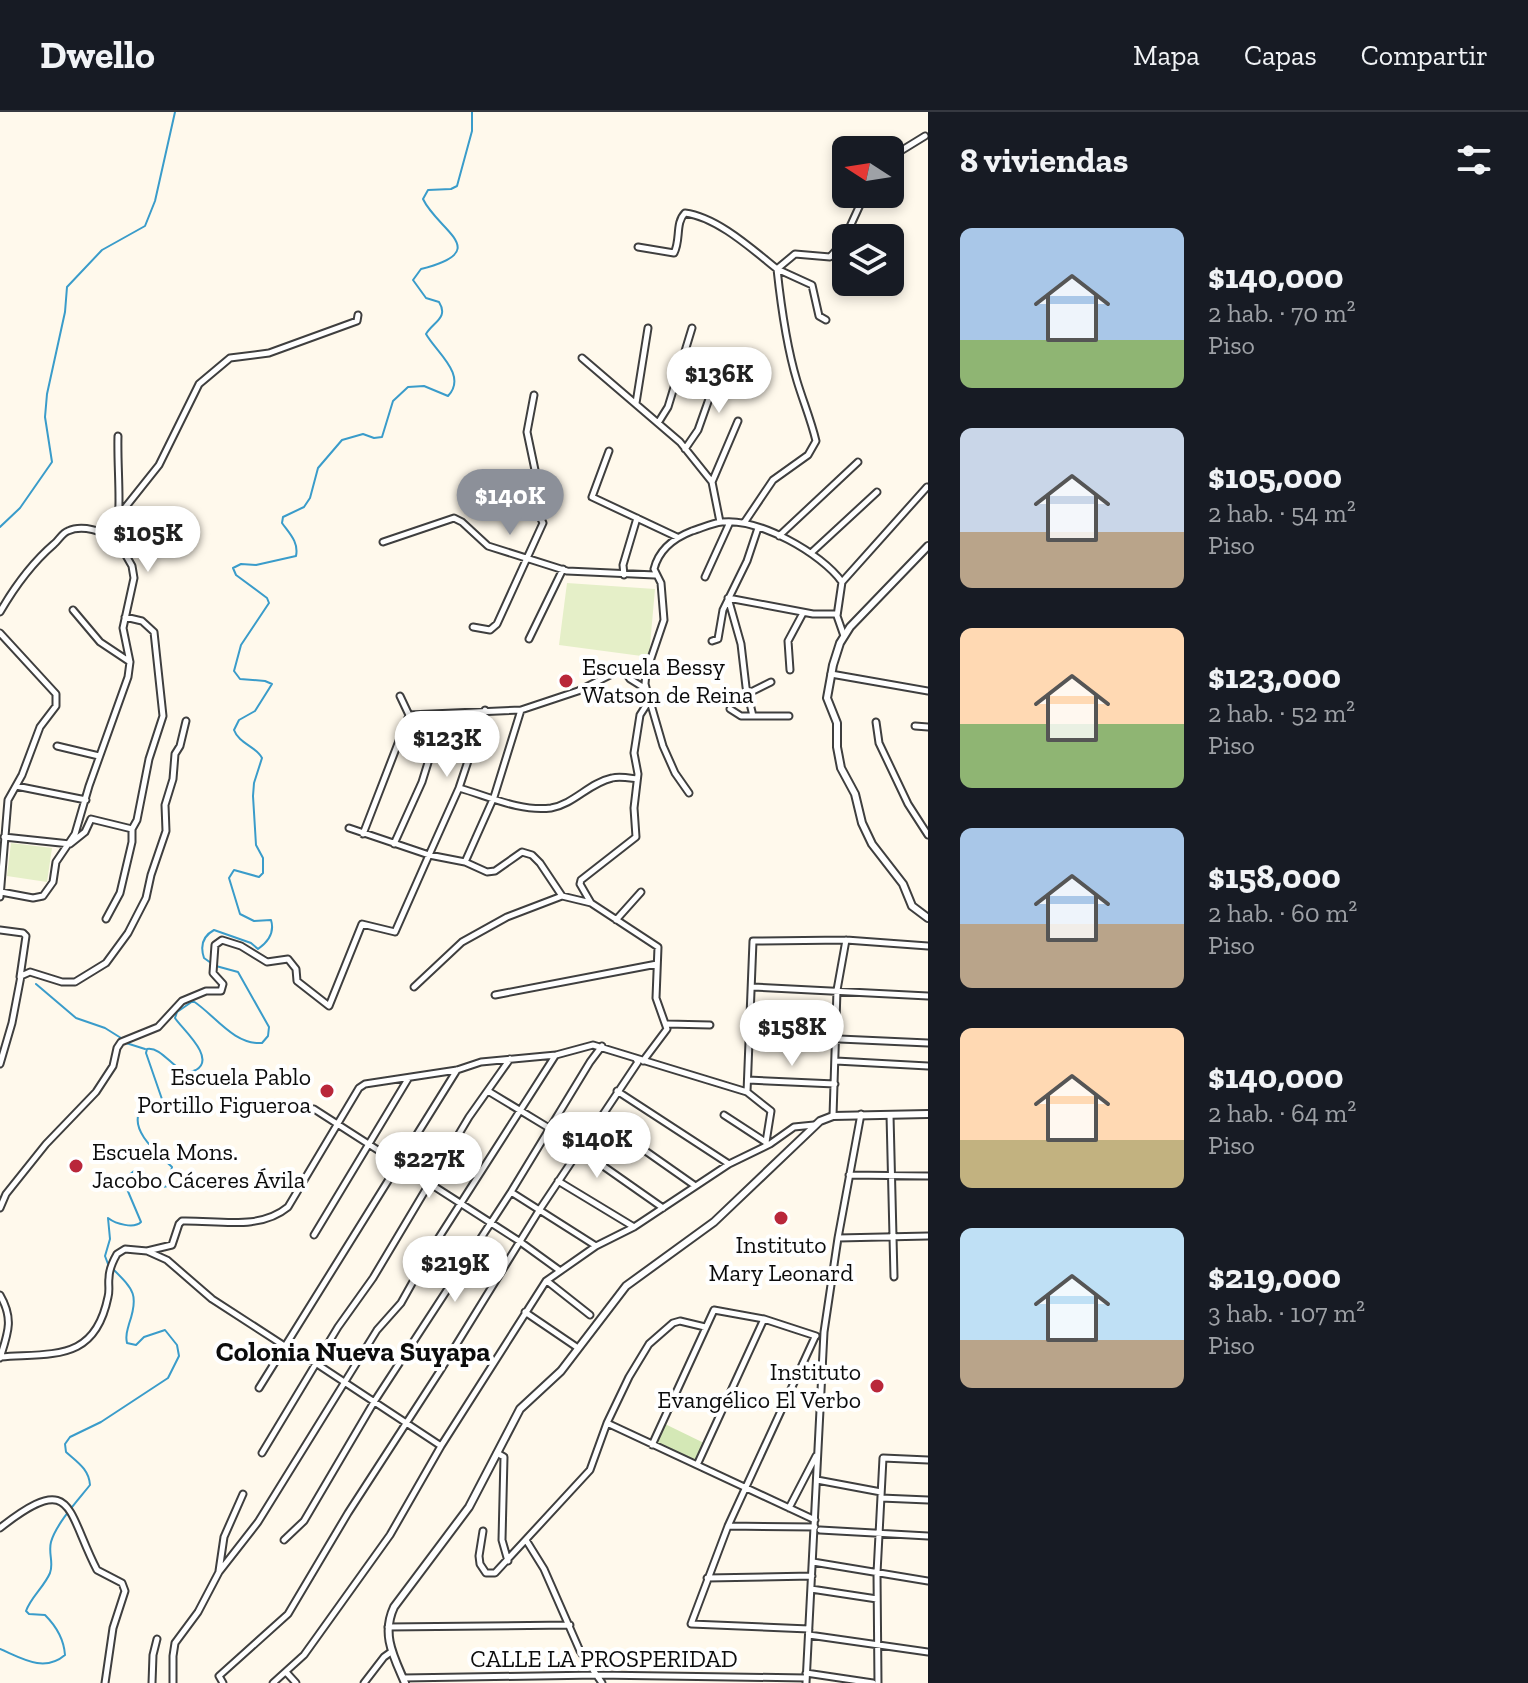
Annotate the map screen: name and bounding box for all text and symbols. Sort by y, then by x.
text: Dwello [40,32,155,78]
text: Mapa [1133,39,1200,72]
text: Capas [1244,39,1317,72]
text: Compartir [1361,39,1488,72]
north arrow [832,136,904,208]
map controls [832,136,904,296]
icon: filters [1452,138,1496,182]
text: 8 viviendas [960,140,1128,181]
button: layers [832,224,904,296]
text: $140,000 [1208,256,1344,297]
icon: home [1024,260,1120,356]
text: 2 hab. · 70 m² [1208,297,1356,329]
text: Piso [1208,329,1255,361]
pin: $136K [663,347,775,415]
text: $136K [685,357,753,389]
text: $105,000 [1208,456,1342,497]
icon: home [1024,460,1120,556]
pin: $140K [454,469,566,537]
text: $140K [475,479,545,511]
text: 2 hab. · 54 m² [1208,497,1356,529]
pin: $105K [92,506,204,574]
text: $105K [113,516,183,548]
text: Piso [1208,529,1255,561]
place label: Escuela Bessy Watson de Reina [582,652,754,709]
text: $123,000 [1208,656,1341,697]
icon: home [1024,660,1120,756]
marker: Escuela Bessy Watson de Reina [557,672,575,690]
text: 2 hab. · 52 m² [1208,697,1355,729]
pin: $123K [391,711,503,779]
text: $123K [413,721,481,753]
text: Piso [1208,729,1255,761]
text: $158,000 [1208,856,1341,897]
icon: home [1024,860,1120,956]
text: 2 hab. · 60 m² [1208,897,1357,929]
text: Piso [1208,929,1255,961]
pin: $158K [736,1000,848,1068]
text: $158K [758,1010,826,1042]
text: $140,000 [1208,1056,1344,1097]
icon: home [1024,1060,1120,1156]
place label: Escuela Pablo Portillo Figueroa [137,1062,311,1119]
marker: Escuela Pablo Portillo Figueroa [318,1082,336,1100]
text: 2 hab. · 64 m² [1208,1097,1356,1129]
pin: $140K [541,1112,653,1180]
text: $140K [562,1122,632,1154]
text: Piso [1208,1129,1255,1161]
pin: $227K [373,1132,485,1200]
place label: Escuela Mons. Jacobo Cáceres Ávila [92,1137,306,1194]
text: $227K [393,1142,465,1174]
marker: Escuela Mons. Jacobo Cáceres Ávila [67,1157,85,1175]
marker: Instituto Mary Leonard [772,1209,790,1227]
place label: Instituto Mary Leonard [708,1230,854,1287]
pin: $219K [399,1236,511,1304]
text: $219K [421,1246,489,1278]
text: $219,000 [1208,1256,1341,1297]
icon: home [1024,1260,1120,1356]
text: 3 hab. · 107 m² [1208,1297,1365,1329]
text: Piso [1208,1329,1255,1361]
district label: Colonia Nueva Suyapa [216,1335,490,1368]
place label: Instituto Evangélico El Verbo [657,1357,861,1414]
marker: Instituto Evangélico El Verbo [868,1377,886,1395]
street label: CALLE LA PROSPERIDAD [470,1644,738,1673]

